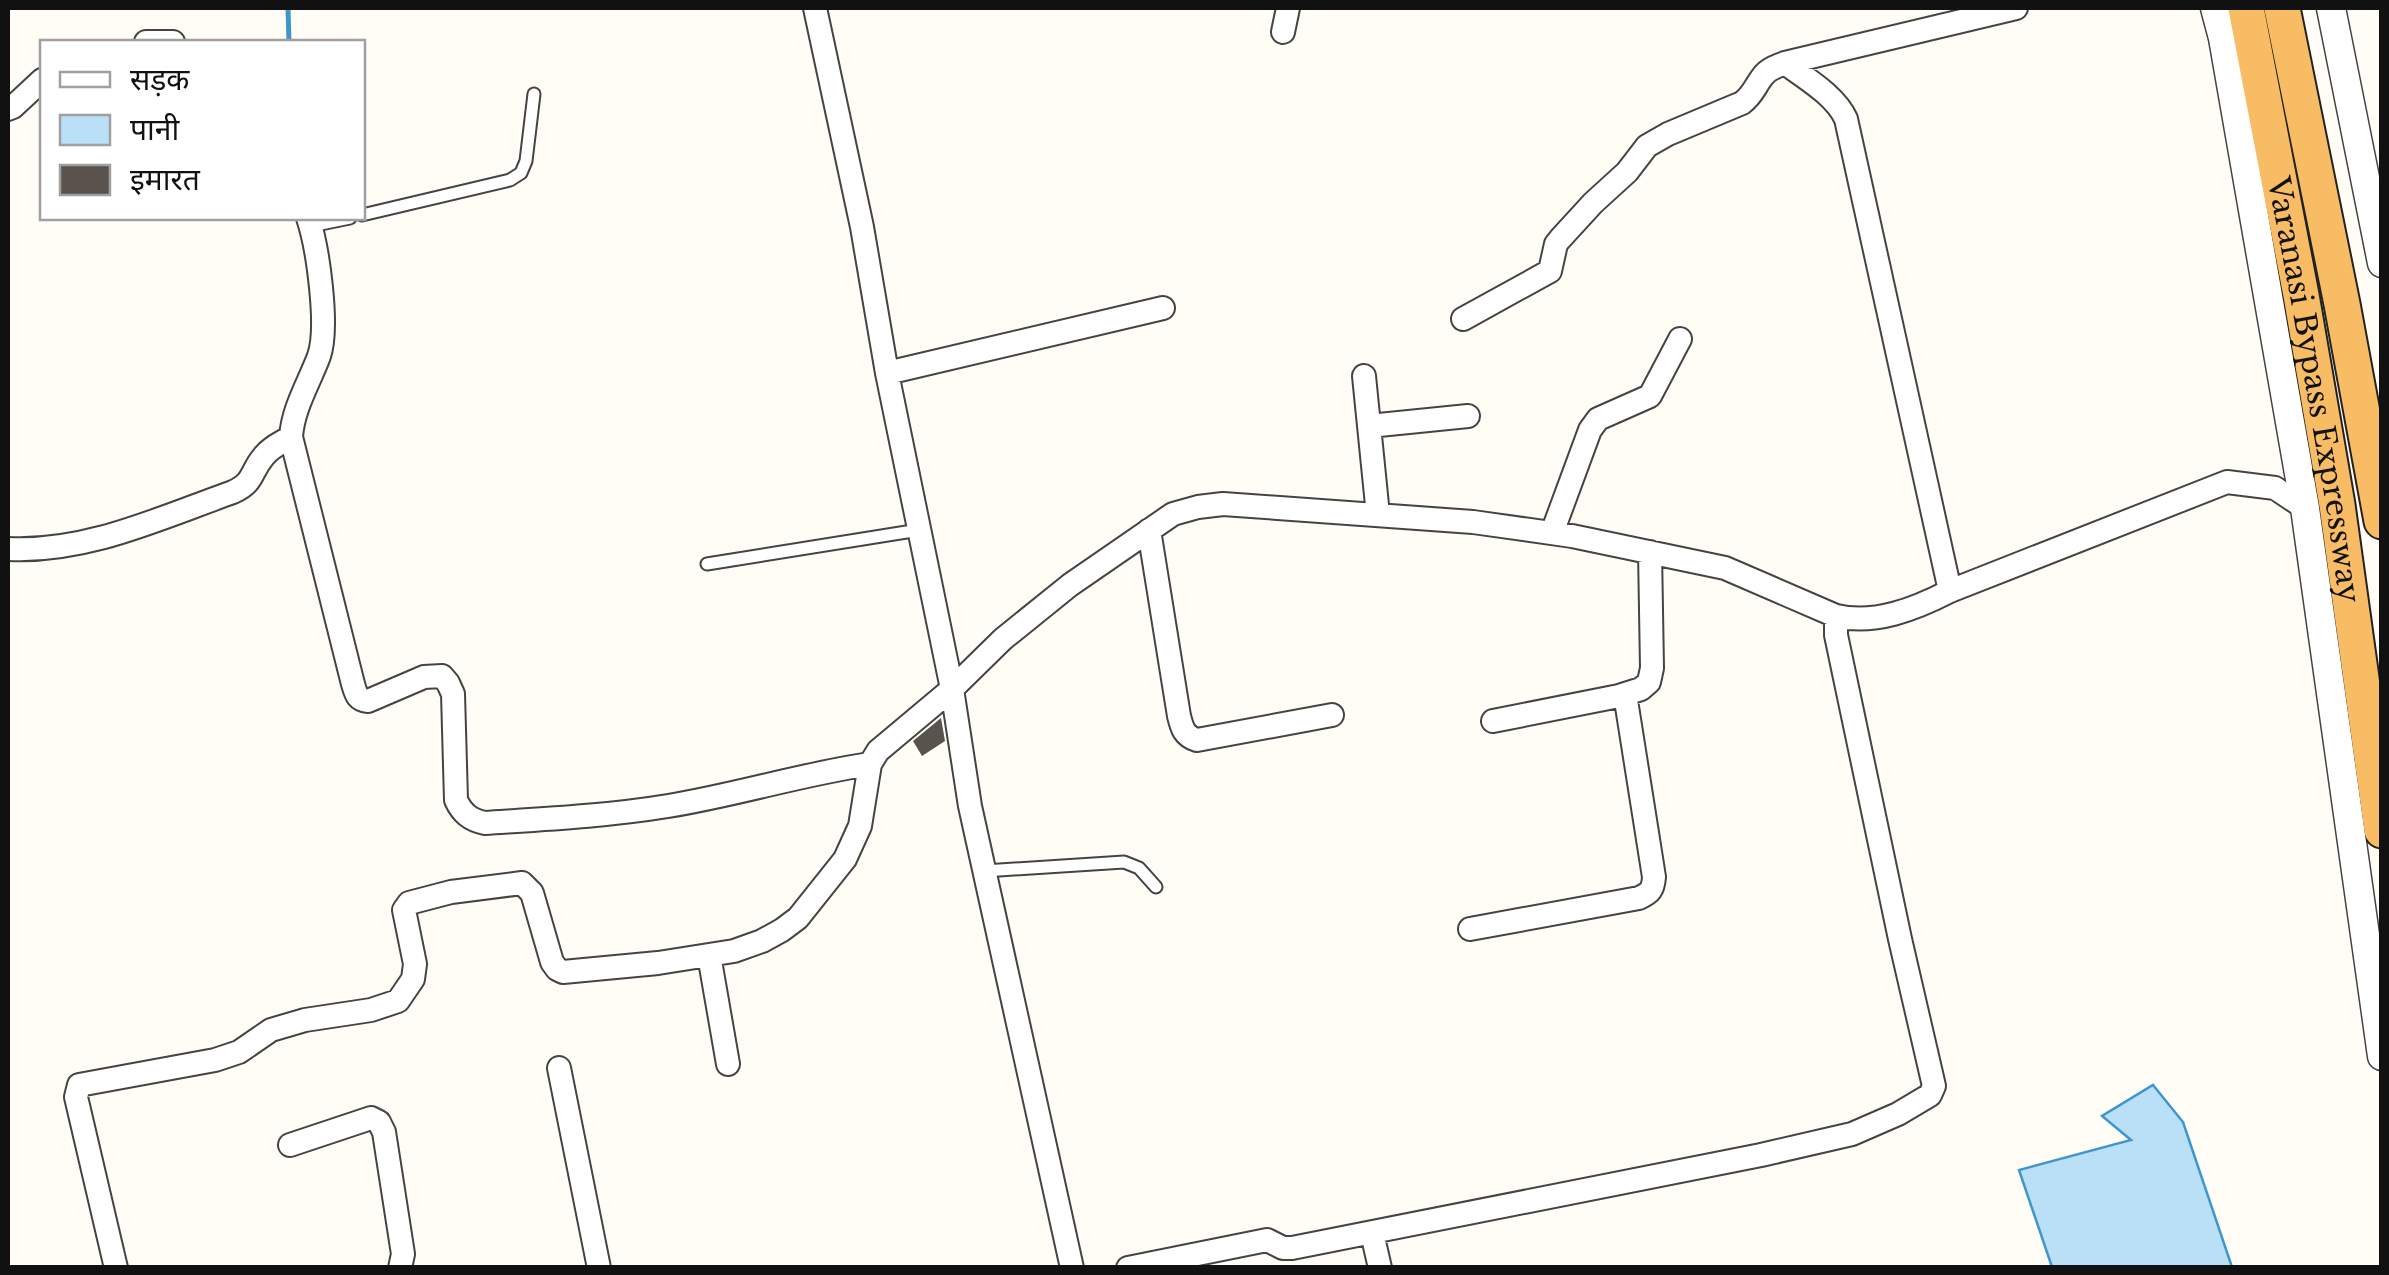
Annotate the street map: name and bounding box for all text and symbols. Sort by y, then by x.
legend [40,40,365,220]
text: सड़क [130,61,190,98]
text: पानी [130,111,180,148]
text: इमारत [130,161,201,198]
street label: Varanasi Bypass Expressway [2260,173,2369,605]

